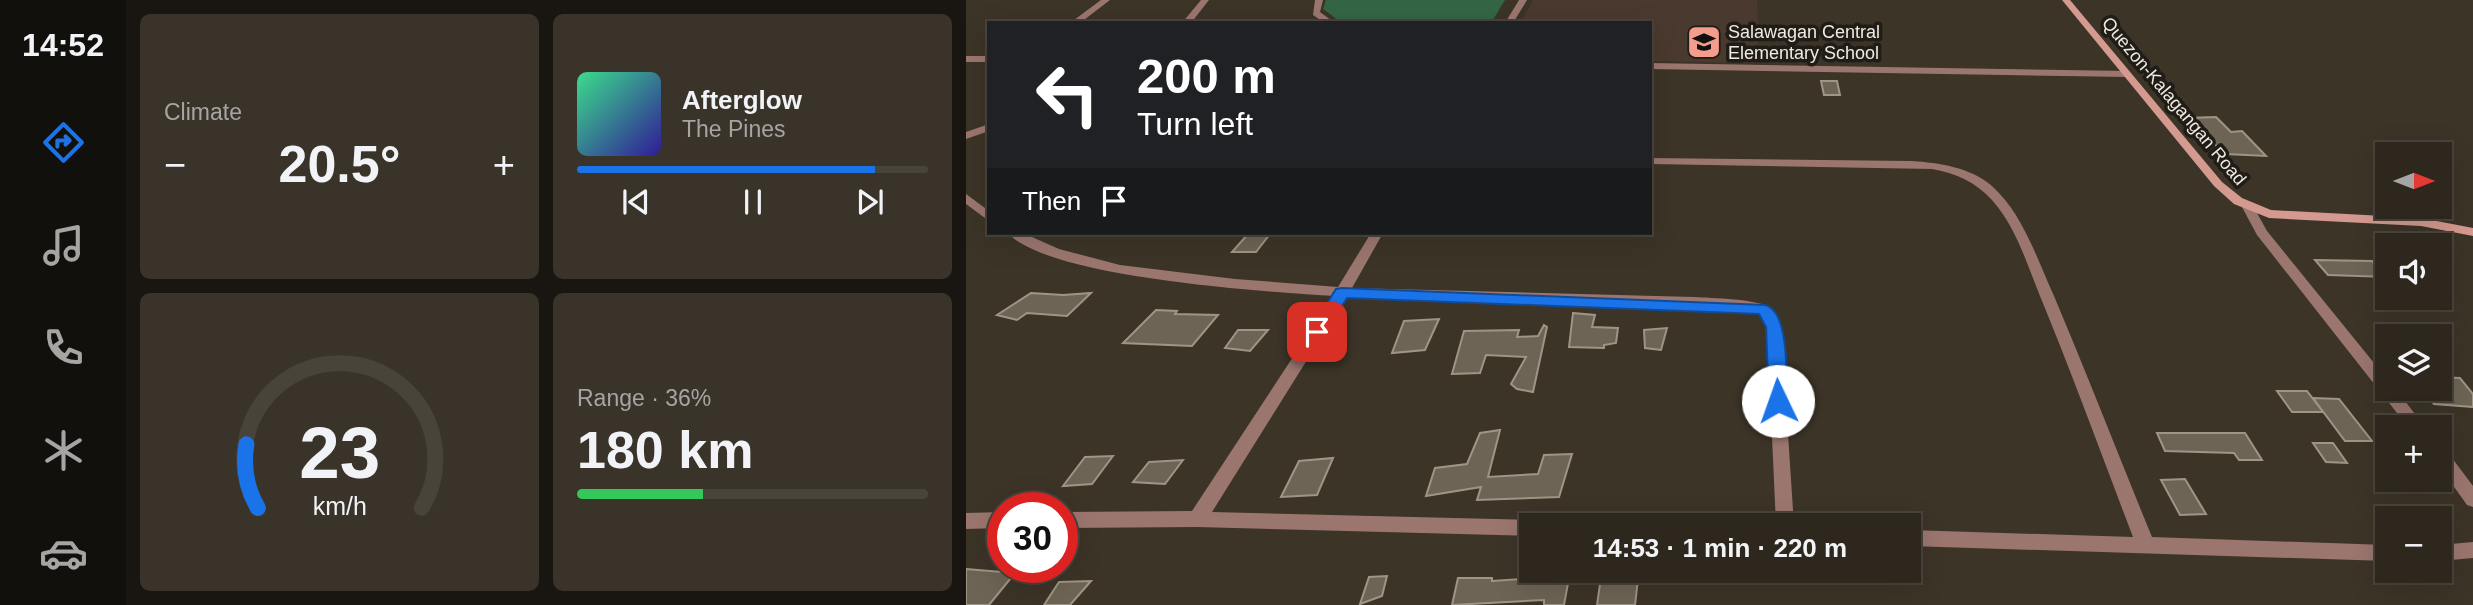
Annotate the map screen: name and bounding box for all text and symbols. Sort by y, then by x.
street label: Quezon-Kalagangan Road [2098,13,2250,189]
place label: Salawagan Central Elementary School [1728,22,1880,63]
school or university icon: Salawagan Central Elementary School [1685,23,1723,61]
text: 14:52 [22,27,104,63]
icon: left [1022,49,1113,140]
text: 200 m [1137,49,1276,103]
text: Afterglow [682,85,802,115]
text: Climate [164,99,242,125]
text: Turn left [1137,106,1253,142]
text: The Pines [682,116,786,142]
icon: directions [39,118,88,167]
text: 20.5° [278,135,401,193]
north arrow [2375,142,2452,219]
map controls [2375,142,2452,583]
text: − [164,144,186,186]
text: + [493,144,515,186]
icon: arrive [1095,182,1133,220]
icon: previous [617,183,655,221]
icon: pause [734,183,772,221]
icon: next [851,183,889,221]
text: Then [1022,186,1081,216]
icon: music [39,221,88,270]
button: sound [2375,233,2452,310]
pin [1287,302,1347,362]
icon: arrive [1298,313,1336,351]
icon: phone [39,323,88,372]
button: layers [2375,324,2452,401]
position arrow [1741,364,1815,438]
text: Range · 36% [577,385,711,411]
text: 23 [299,412,380,493]
button: + [2375,415,2452,492]
text: 180 km [577,421,753,479]
icon: climate [39,426,88,475]
text: km/h [312,492,367,520]
speed limit sign: 30 [987,492,1078,583]
button: − [2375,506,2452,583]
icon: car [39,529,88,578]
text: 14:53 · 1 min · 220 m [1593,533,1847,563]

